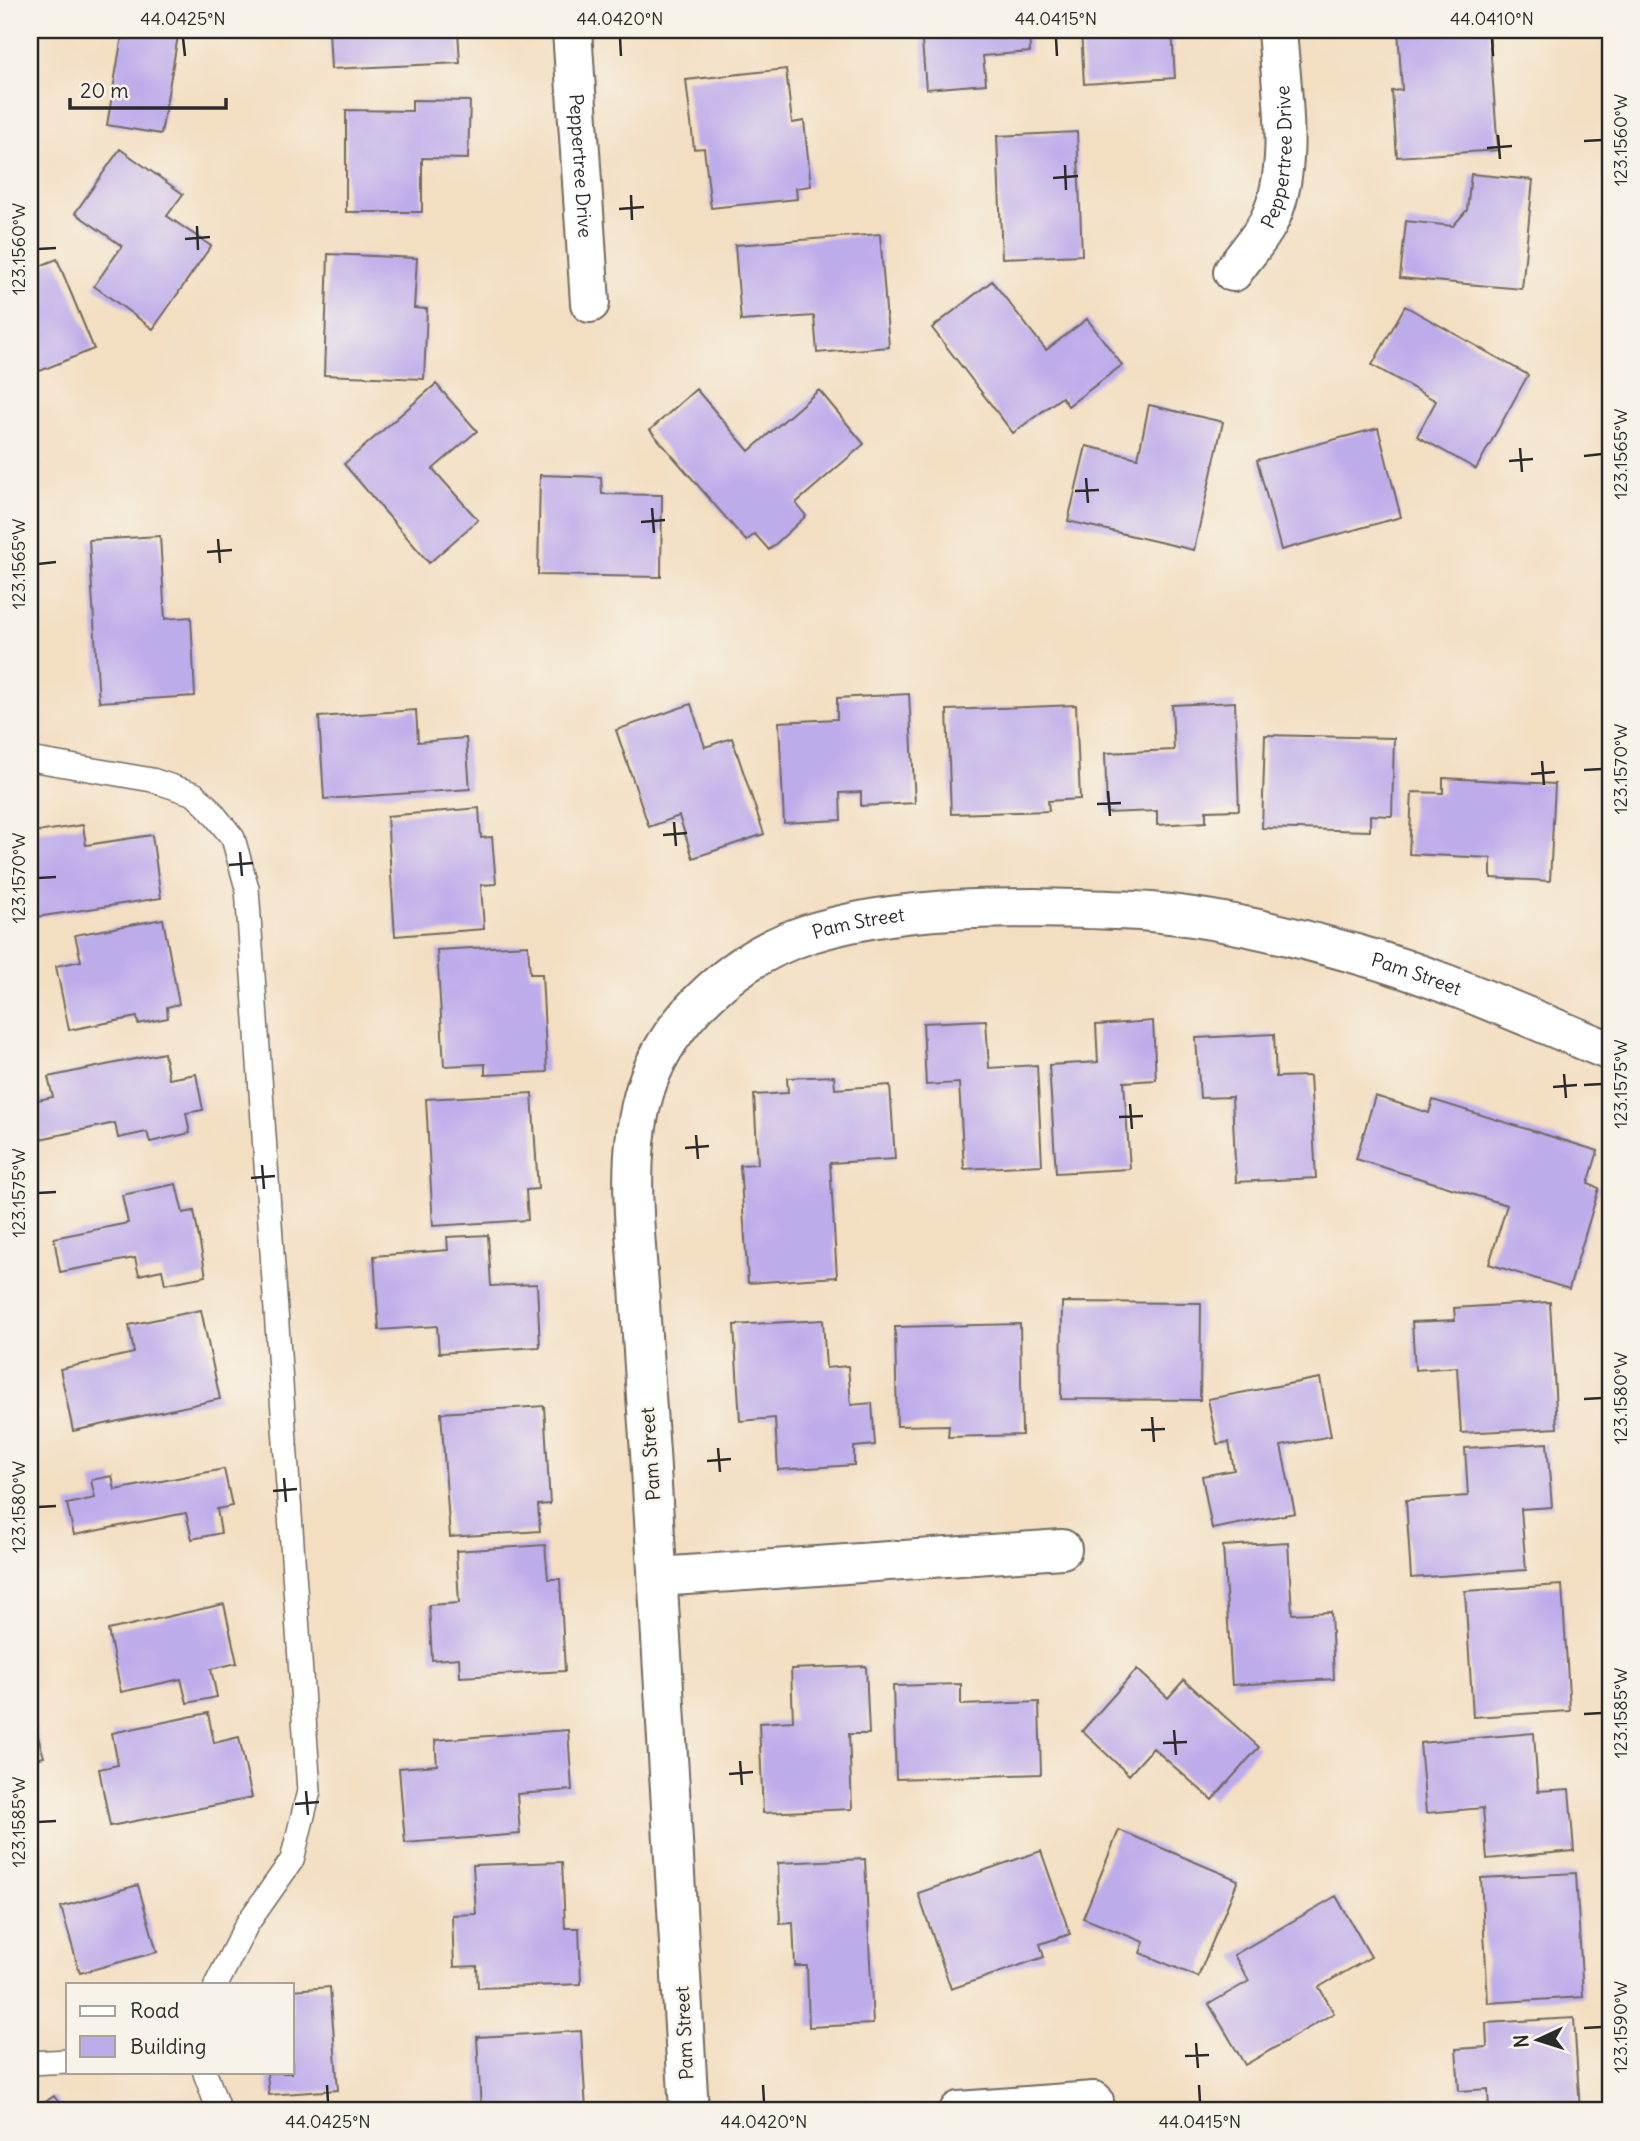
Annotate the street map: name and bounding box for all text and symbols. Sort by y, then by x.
text: 44.0425°N [140,7,226,30]
text: 44.0420°N [577,7,663,30]
text: 44.0415°N [1015,7,1097,30]
text: 44.0410°N [1450,7,1534,30]
scale bar [70,66,226,110]
text: 20 m [80,77,129,104]
street label: Peppertree Drive [1255,85,1297,232]
street label: Peppertree Drive [564,93,598,238]
text: 123.1560°W [1609,94,1632,186]
text: 123.1560°W [7,203,30,295]
text: 123.1565°W [1609,409,1632,499]
text: 123.1565°W [7,519,30,609]
text: 123.1570°W [1609,724,1632,814]
text: 123.1570°W [7,833,30,923]
street label: Pam Street [809,902,906,944]
street label: Pam Street [1369,947,1465,1001]
text: 123.1575°W [1609,1039,1632,1129]
text: 123.1575°W [7,1148,30,1238]
text: 123.1580°W [1609,1352,1632,1444]
street label: Pam Street [635,1406,665,1502]
text: 123.1580°W [7,1461,30,1553]
text: 123.1585°W [1609,1668,1632,1758]
text: 123.1585°W [7,1777,30,1867]
text: 123.1590°W [1609,1981,1632,2073]
legend [66,1983,294,2074]
street label: Pam Street [670,1986,698,2080]
text: Road [130,1997,179,2024]
north arrow [1504,2004,1574,2074]
text: Building [130,2033,206,2060]
text: N [1509,2034,1533,2049]
text: 44.0425°N [285,2110,371,2133]
text: 44.0420°N [721,2110,807,2133]
text: 44.0415°N [1159,2110,1241,2133]

